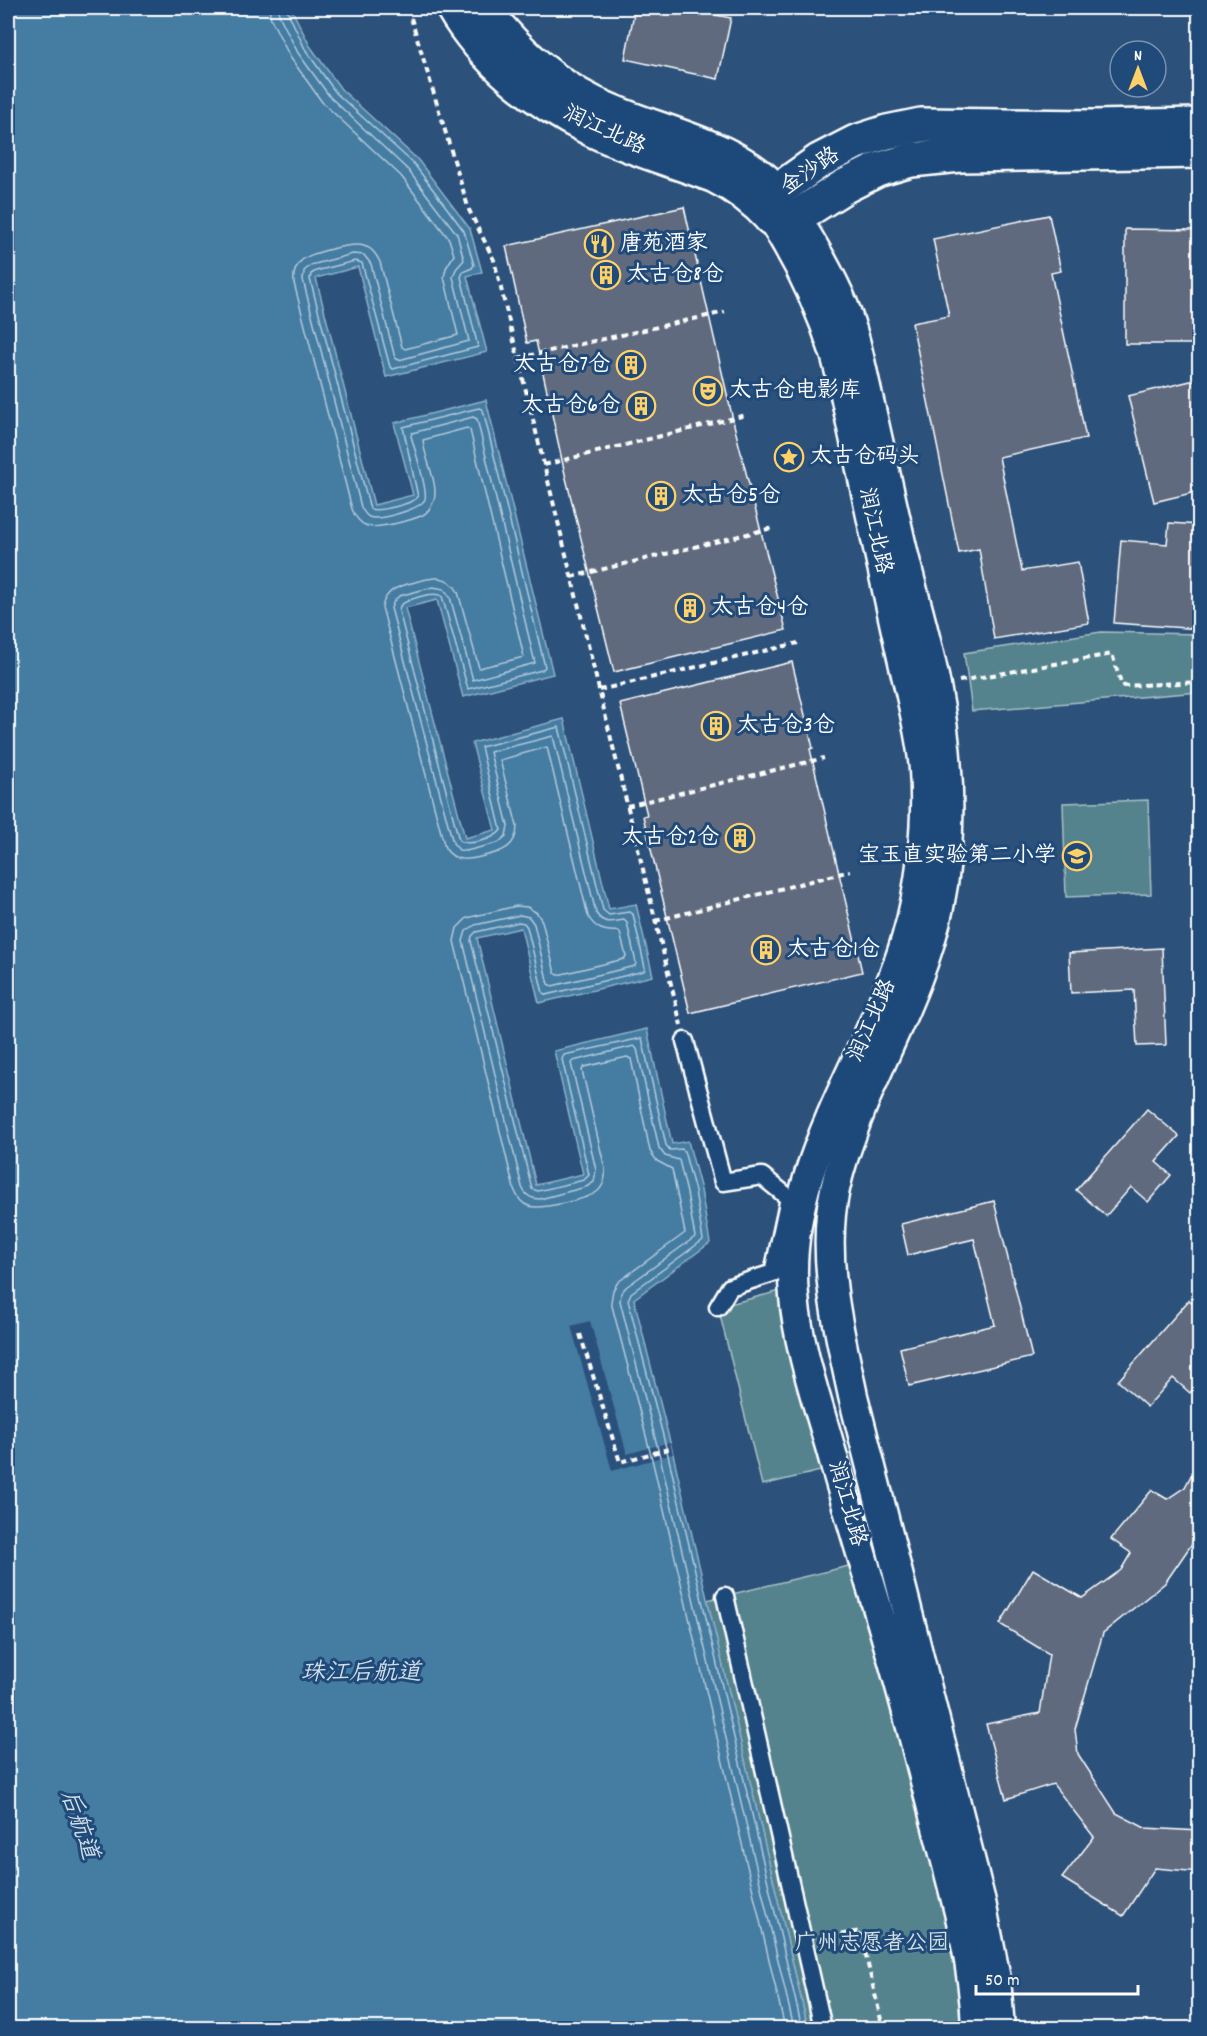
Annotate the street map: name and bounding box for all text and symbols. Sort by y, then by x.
north arrow [1108,39,1168,99]
text: N [1134,45,1142,68]
street label: 润江北路 [558,98,650,164]
street label: 金沙路 [775,140,847,204]
restaurant icon: 唐苑酒家 [583,228,615,260]
place label: 唐苑酒家 [620,229,708,260]
building icon: 太古仓8仓 [590,259,622,291]
place label: 太古仓8仓 [627,260,724,291]
building icon: 太古仓7仓 [615,349,647,381]
place label: 太古仓7仓 [514,350,610,381]
theatre icon: 太古仓电影库 [692,375,724,407]
place label: 太古仓电影库 [729,376,861,407]
building icon: 太古仓6仓 [625,390,657,422]
place label: 太古仓6仓 [521,391,620,422]
place icon: 太古仓码头 [773,441,805,473]
place label: 太古仓码头 [810,442,920,473]
building icon: 太古仓5仓 [645,480,677,512]
place label: 太古仓5仓 [682,481,780,512]
street label: 润江北路 [850,485,898,577]
building icon: 太古仓4仓 [674,592,706,624]
place label: 太古仓4仓 [711,593,808,624]
building icon: 太古仓3仓 [700,710,732,742]
place label: 太古仓3仓 [737,711,835,742]
building icon: 太古仓2仓 [724,822,756,854]
place label: 太古仓2仓 [621,823,719,854]
school or university icon: 宝玉直实验第二小学 [1061,840,1093,872]
place label: 宝玉直实验第二小学 [858,841,1056,872]
building icon: 太古仓1仓 [750,934,782,966]
place label: 太古仓1仓 [787,935,880,966]
street label: 润江北路 [841,974,905,1068]
street label: 润江北路 [819,1457,873,1551]
water label: 珠江后航道 [301,1657,423,1691]
water label: 后航道 [50,1785,106,1866]
park label: 广州志愿者公园 [795,1929,949,1960]
scale bar [976,1958,1138,1996]
text: 50 m [985,1969,1020,1994]

